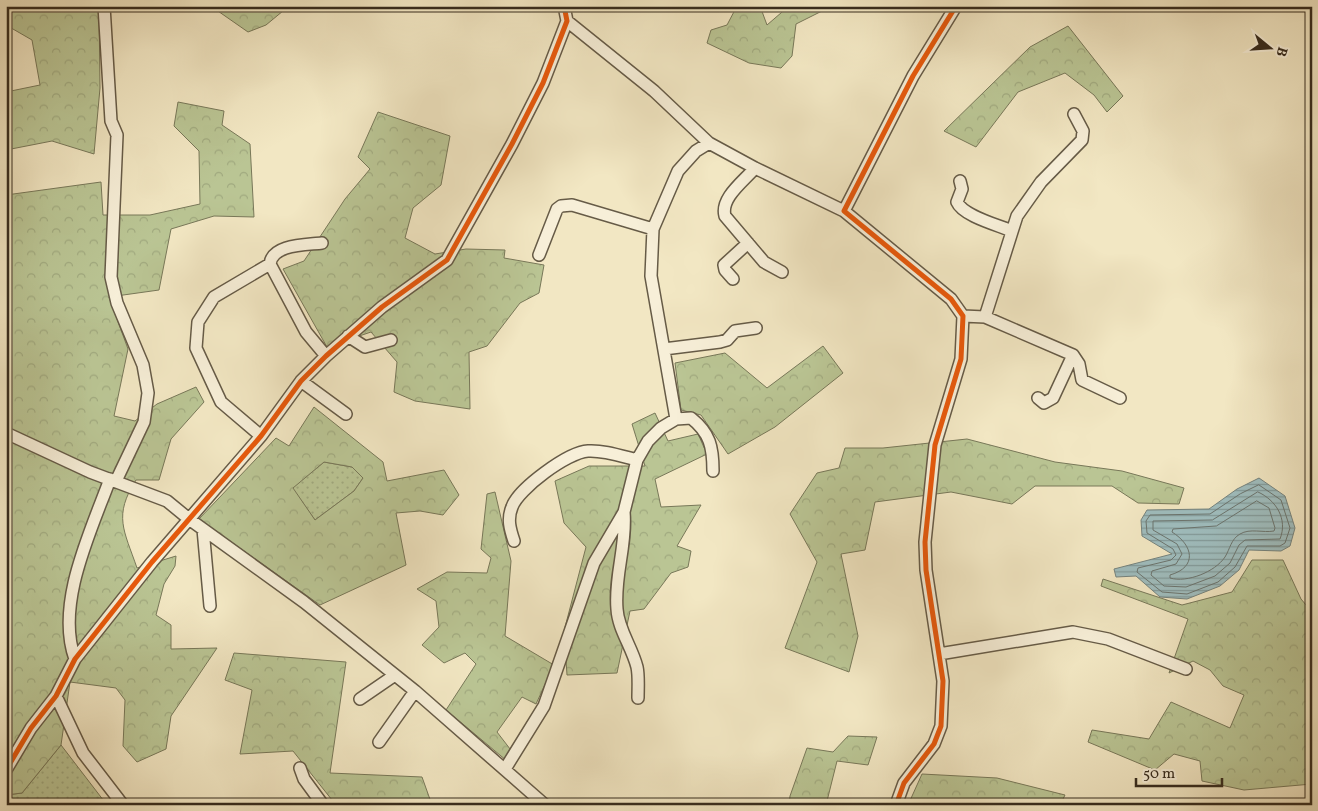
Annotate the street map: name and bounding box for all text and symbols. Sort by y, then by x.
north arrow [1246,22,1296,72]
text: B [1270,44,1291,59]
scale bar [1136,756,1222,788]
text: 50 m [1143,764,1175,785]

